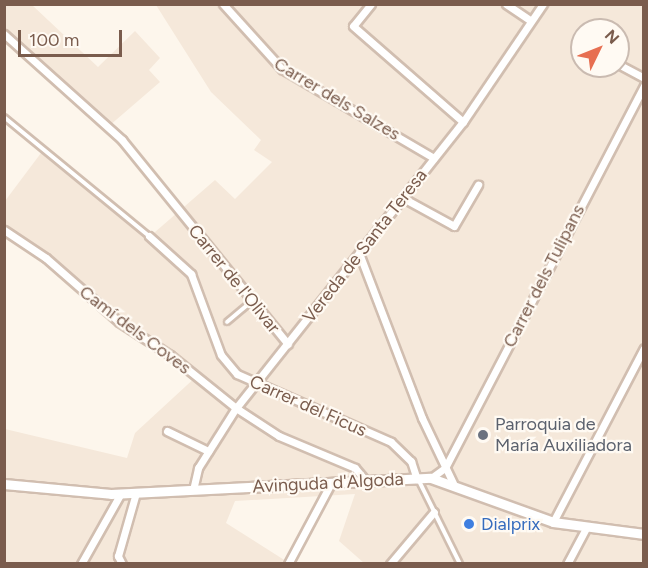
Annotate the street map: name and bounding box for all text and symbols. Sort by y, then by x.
scale bar [21,18,124,56]
north arrow [570,18,630,78]
text: N [601,26,623,48]
text: 100 m [29,29,79,51]
street label: Carrer dels Salzes [270,53,404,145]
street label: Vereda de Santa Teresa [298,165,432,327]
street label: Carrer dels Tulipans [499,201,589,351]
street label: Carrer de l'Olivar [184,220,284,338]
street label: Camí dels Coves [75,281,195,379]
street label: Carrer del Ficus [246,371,370,441]
place label: Parroquia de María Auxiliadora [495,414,632,456]
marker: Parroquia de María Auxiliadora [476,428,490,442]
street label: Avinguda d'Algoda [252,468,404,498]
place label: Dialprix [481,513,540,535]
marker: Dialprix [462,517,476,531]

